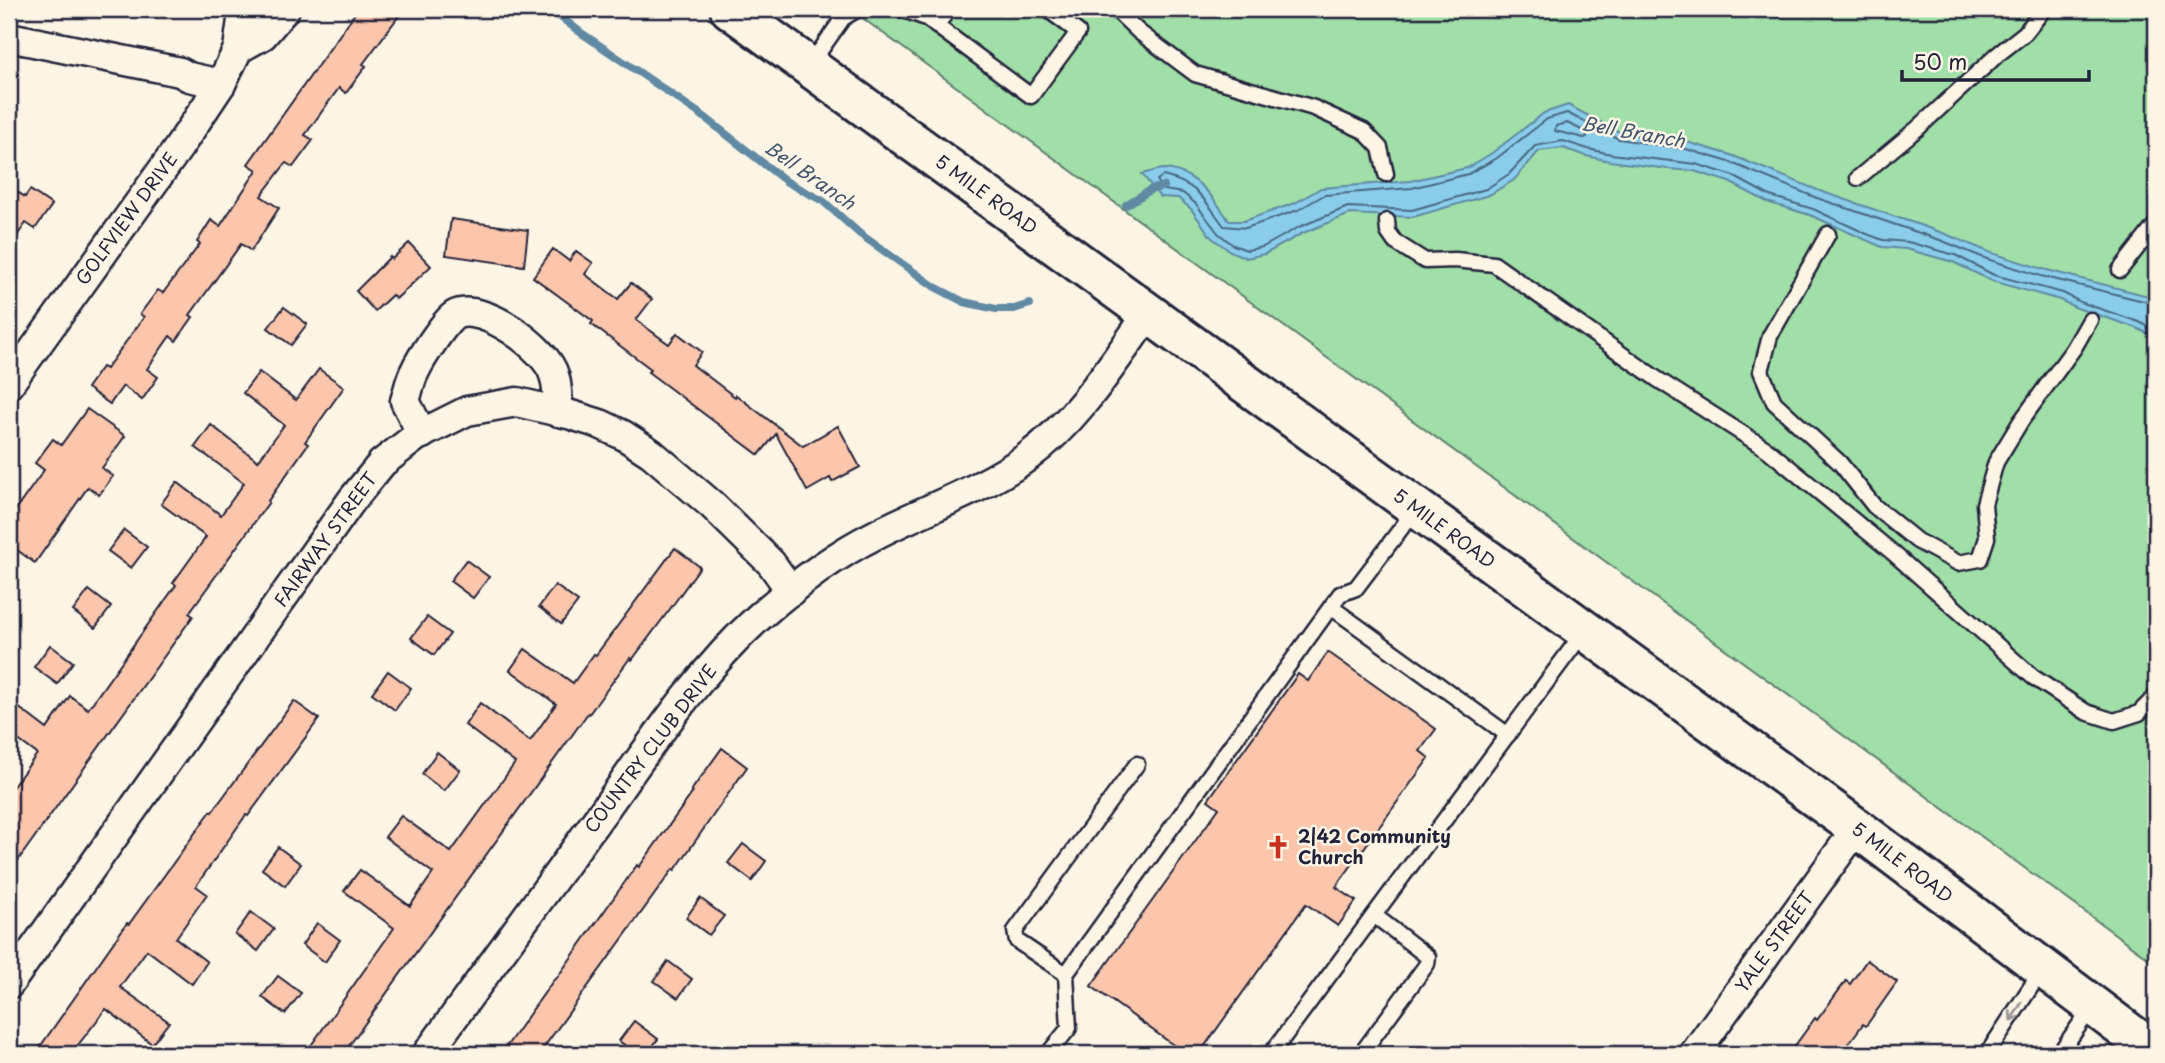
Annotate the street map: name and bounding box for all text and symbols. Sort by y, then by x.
scale bar [1902,38,2090,82]
text: 50 m [1913,45,1967,77]
water label: Bell Branch [1579,108,1688,154]
water label: Bell Branch [760,133,862,216]
street label: GOLFVIEW DRIVE [68,146,183,290]
street label: 5 MILE ROAD [930,147,1044,240]
street label: FAIRWAY STREET [267,466,383,612]
street label: 5 MILE ROAD [1388,481,1502,574]
street label: COUNTRY CLUB DRIVE [577,658,722,838]
street label: 5 MILE ROAD [1847,815,1959,909]
place label: 2|42 Community Church [1298,822,1451,870]
church icon: 2|42 Community Church [1264,833,1292,861]
street label: YALE STREET [1728,885,1820,997]
one-way arrow [2008,1002,2023,1021]

